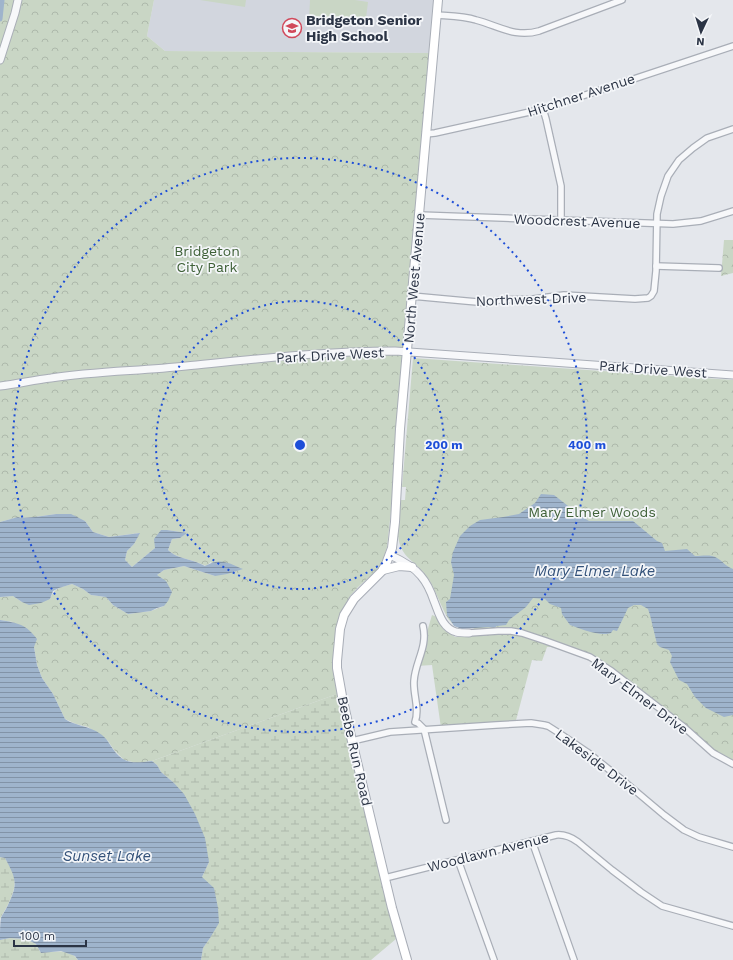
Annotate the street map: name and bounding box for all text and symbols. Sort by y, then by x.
place label: Bridgeton Senior High School [306,12,422,44]
north arrow [681,12,721,52]
school or university icon: Bridgeton Senior High School [281,17,303,39]
text: N [696,35,705,48]
street label: Hitchner Avenue [525,70,637,120]
street label: Woodcrest Avenue [513,211,641,231]
street label: North West Avenue [400,212,428,344]
park label: Bridgeton City Park [174,243,240,275]
street label: Northwest Drive [475,289,587,309]
street label: Park Drive West [276,344,385,366]
street label: Park Drive West [599,357,708,381]
centre of rings [293,438,307,452]
text: 200 m [425,438,463,452]
text: 400 m [568,438,606,452]
park label: Mary Elmer Woods [528,504,656,520]
water label: Mary Elmer Lake [535,562,655,580]
street label: Mary Elmer Drive [589,654,691,738]
street label: Beebe Run Road [335,694,375,808]
street label: Lakeside Drive [552,726,642,798]
street label: Woodlawn Avenue [426,829,550,875]
water label: Sunset Lake [63,847,151,865]
scale bar [14,922,86,948]
text: 100 m [20,929,55,943]

